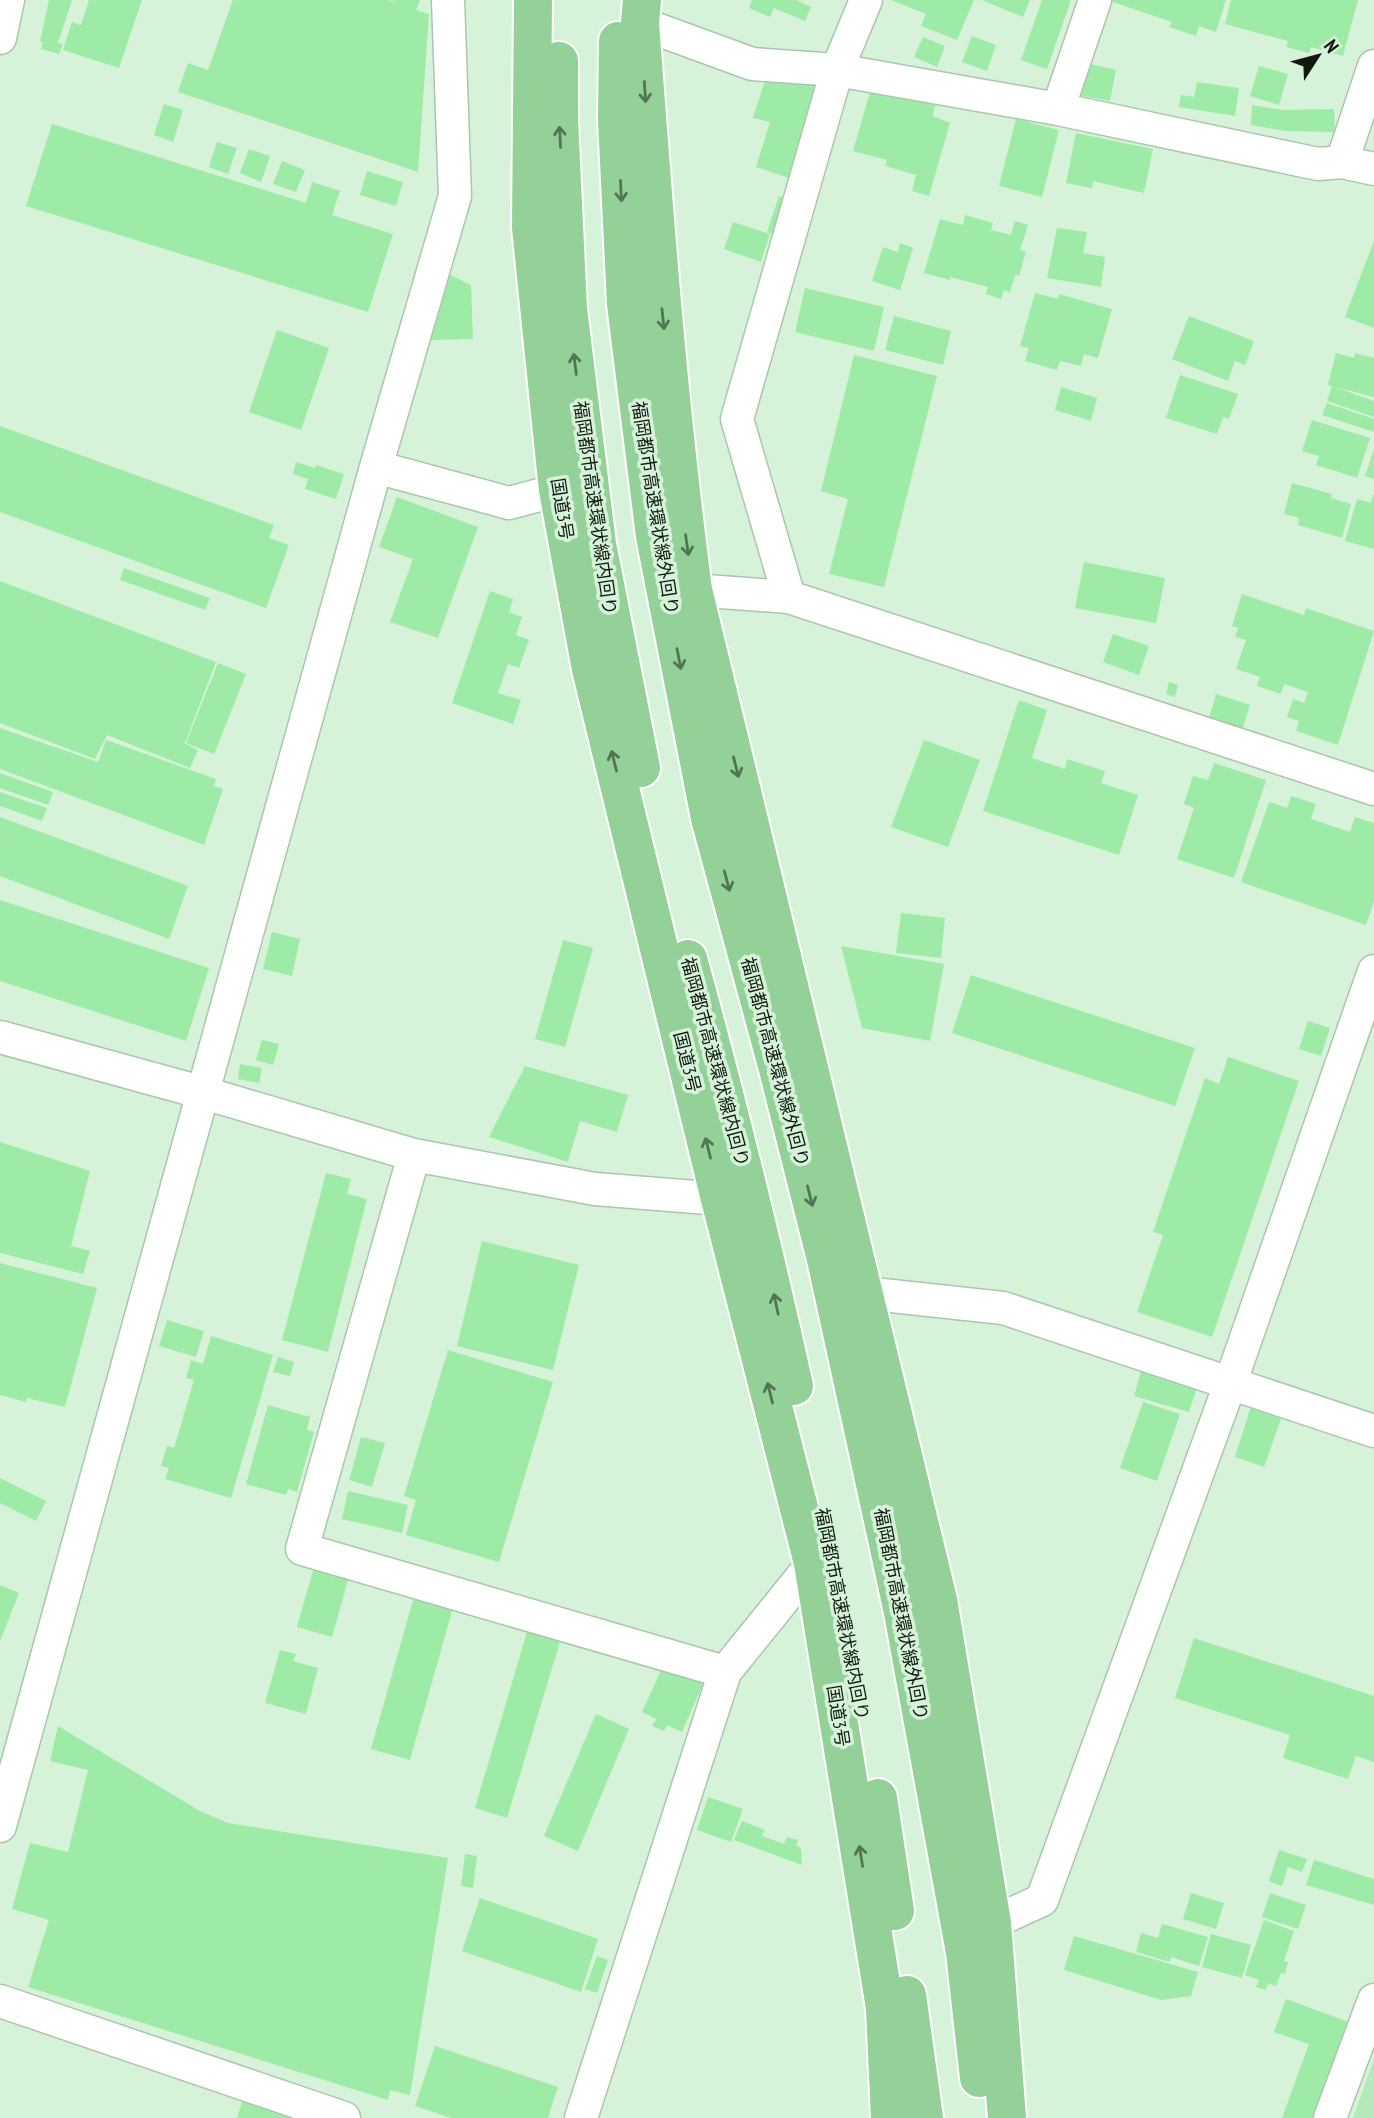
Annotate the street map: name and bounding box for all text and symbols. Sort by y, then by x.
north arrow [1283,21,1353,91]
text: N [1319,35,1344,57]
one-way arrow [639,81,652,103]
one-way arrow [553,126,566,149]
one-way arrow [614,179,627,202]
one-way arrow [656,307,669,330]
one-way arrow [568,353,581,376]
street label: 福岡都市高速環状線内回り [569,399,622,616]
street label: 福岡都市高速環状線外回り [627,399,684,616]
street label: 国道3号 [546,476,579,541]
one-way arrow [680,534,693,556]
one-way arrow [673,647,687,670]
one-way arrow [606,750,620,773]
one-way arrow [730,755,743,778]
one-way arrow [722,870,735,892]
street label: 福岡都市高速環状線内回り [676,955,755,1169]
street label: 福岡都市高速環状線外回り [736,955,815,1169]
street label: 国道3号 [669,1029,706,1095]
one-way arrow [701,1137,714,1160]
one-way arrow [804,1184,817,1207]
one-way arrow [768,1293,782,1316]
one-way arrow [763,1382,776,1405]
street label: 福岡都市高速環状線内回り [811,1506,874,1722]
street label: 福岡都市高速環状線外回り [870,1506,933,1722]
street label: 国道3号 [822,1683,855,1748]
one-way arrow [854,1845,867,1868]

